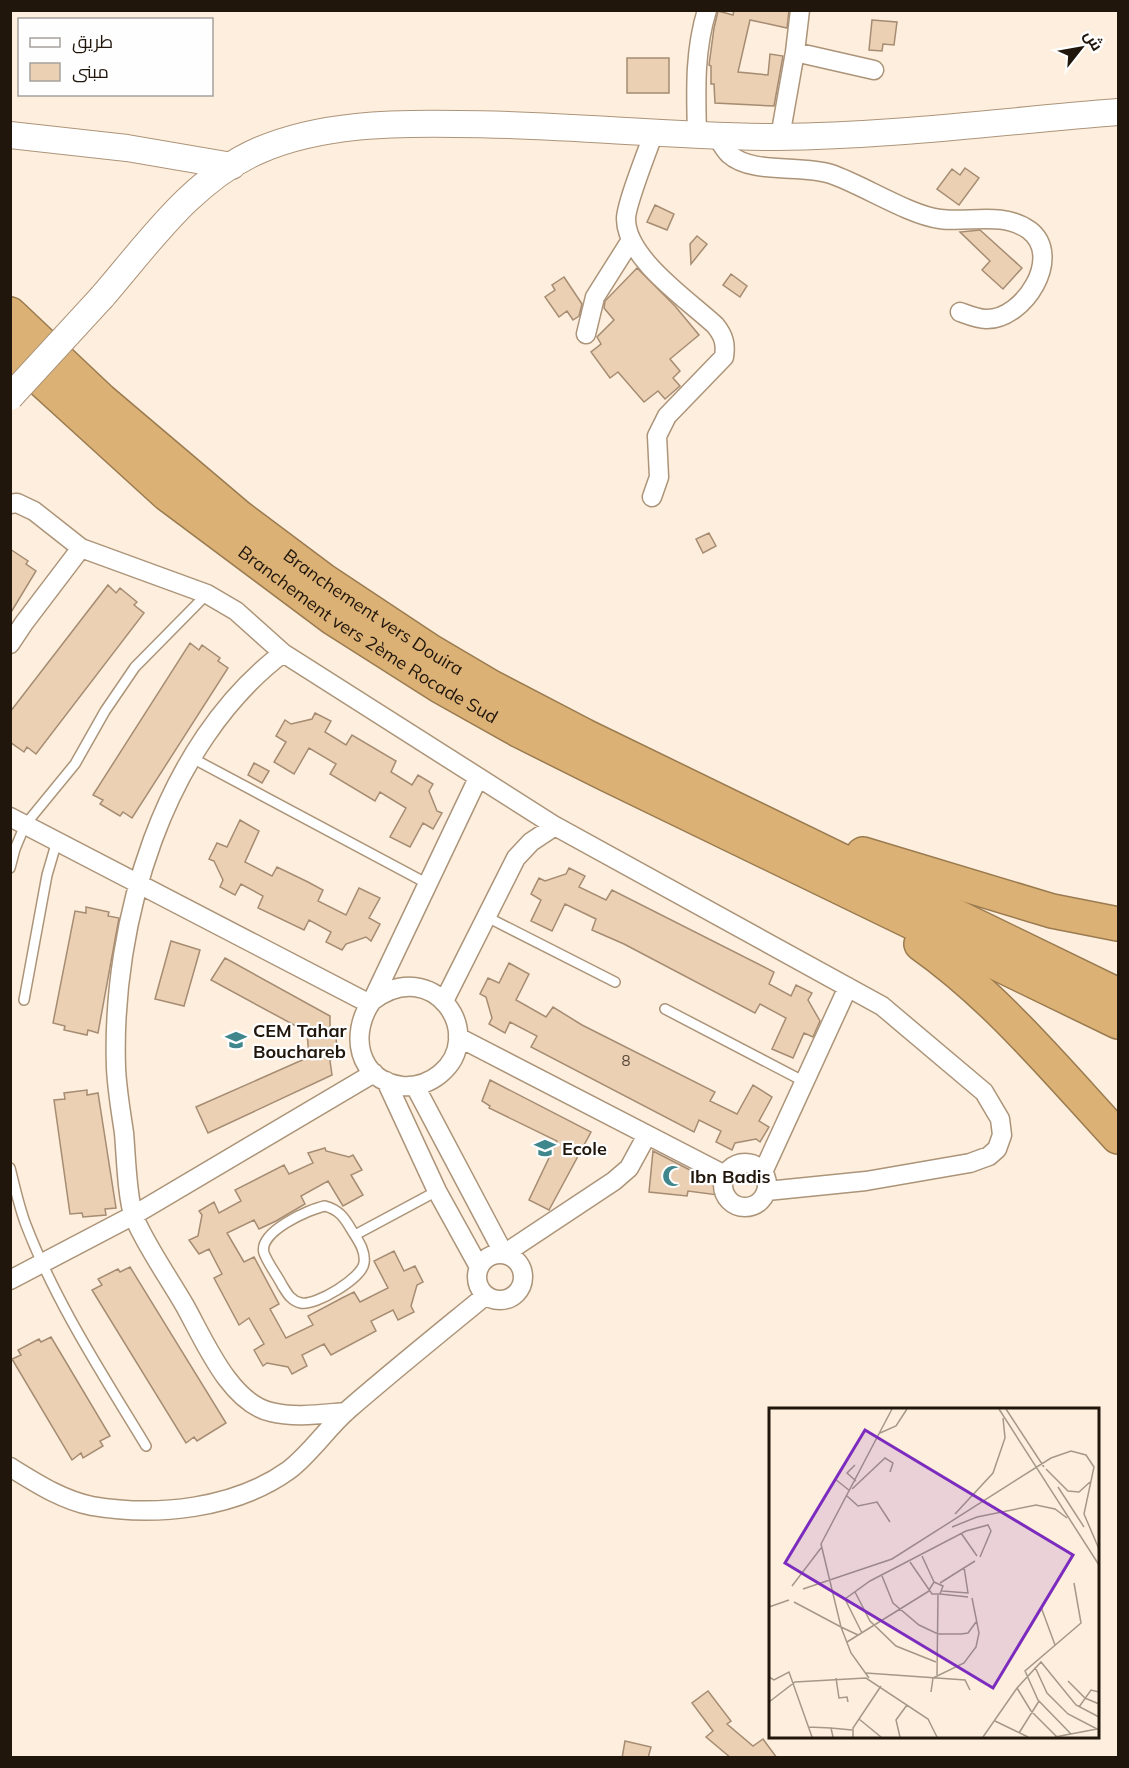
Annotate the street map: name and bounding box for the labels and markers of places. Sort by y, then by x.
place label: CEM Tahar Bouchareb [253,1019,348,1063]
school or university icon: CEM Tahar Bouchareb [224,1028,248,1052]
school or university icon: Ecole [533,1136,557,1160]
place label: Ecole [562,1137,607,1160]
mosque icon: Ibn Badis [661,1164,685,1188]
place label: Ibn Badis [690,1165,771,1188]

